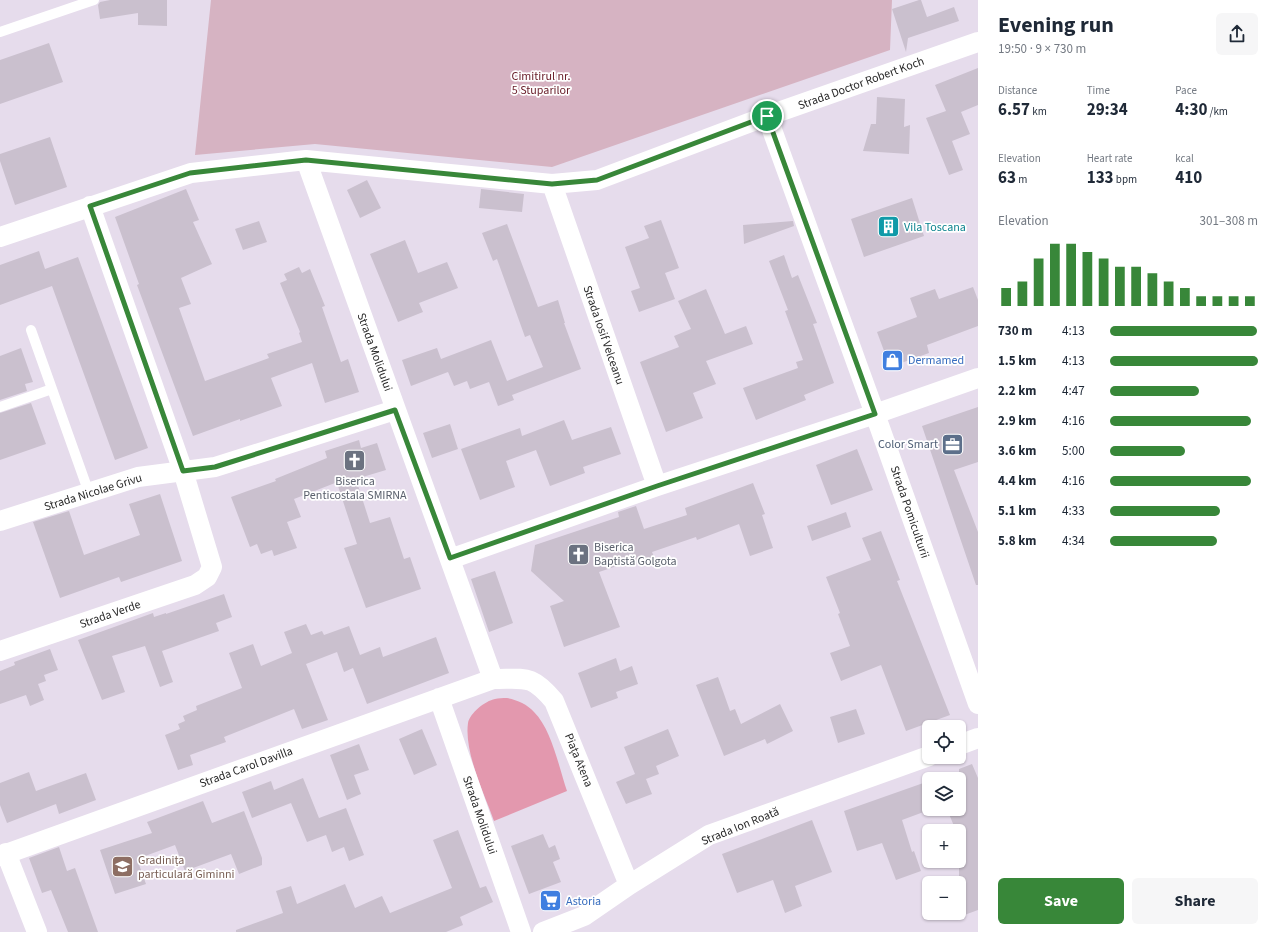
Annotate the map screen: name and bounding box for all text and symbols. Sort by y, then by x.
text: Evening run [998,9,1114,41]
button: share [1216,13,1258,55]
text: 19:50 · 9 × 730 m [998,40,1086,58]
street label: Strada Doctor Robert Koch [796,53,927,114]
park label: Cimitirul nr. 5 Stuparilor [512,68,571,99]
text: Distance [998,83,1037,98]
text: Time [1087,83,1110,98]
text: Pace [1175,83,1197,98]
text: 6.57 [998,98,1030,122]
text: 29:34 [1087,98,1128,122]
text: 4:30 [1175,98,1207,122]
pin [750,99,784,133]
text: km [1030,104,1047,119]
text: /km [1207,104,1228,119]
icon: arrive [756,105,778,127]
text: Elevation [998,151,1041,166]
text: Heart rate [1087,151,1132,166]
text: kcal [1175,151,1194,166]
text: 63 [998,166,1016,190]
text: 133 [1087,166,1114,190]
text: 410 [1175,166,1202,190]
text: m [1016,172,1027,187]
text: bpm [1114,172,1137,187]
text: Elevation [998,212,1049,230]
text: 301–308 m [1200,212,1258,230]
building icon: Vila Toscana [875,214,901,240]
place label: Vila Toscana [904,219,966,236]
street label: Strada Iosif Velceanu [579,283,628,387]
street label: Strada Molidului [352,311,397,394]
text: 730 m [998,322,1032,340]
text: 4:13 [1062,322,1085,340]
shop icon: Dermamed [880,347,906,373]
place label: Dermamed [908,352,964,369]
text: 1.5 km [998,352,1037,370]
text: 4:13 [1062,352,1085,370]
text: 2.2 km [998,382,1037,400]
text: 4:47 [1062,382,1085,400]
text: 2.9 km [998,412,1037,430]
text: 4:16 [1062,412,1085,430]
office icon: Color Smart [940,431,966,457]
place label: Color Smart [878,436,938,453]
text: 3.6 km [998,442,1037,460]
text: 5:00 [1062,442,1085,460]
church icon: Biserica Penticostala SMIRNA [342,447,368,473]
street label: Strada Pomiculturii [886,464,933,561]
street label: Strada Nicolae Grivu [42,469,144,515]
text: 4.4 km [998,472,1037,490]
text: 4:16 [1062,472,1085,490]
place label: Biserica Penticostala SMIRNA [303,473,407,504]
text: 5.1 km [998,502,1037,520]
text: 4:33 [1062,502,1085,520]
text: 5.8 km [998,532,1037,550]
text: 4:34 [1062,532,1085,550]
place label: Biserica Baptistă Golgota [594,539,677,570]
church icon: Biserica Baptistă Golgota [566,541,592,567]
street label: Strada Verde [77,596,143,633]
map controls [922,720,966,920]
button: locate [922,720,966,764]
street label: Piața Atena [560,731,597,790]
street label: Strada Carol Davilla [197,743,295,792]
button: layers [922,772,966,816]
street label: Strada Molidului [458,774,501,857]
street label: Strada Ion Roată [699,803,782,850]
button: + [922,824,966,868]
place label: Gradinița particulară Giminni [138,852,235,883]
school or university icon: Gradinița particulară Giminni [110,854,136,880]
button: − [922,876,966,920]
button: Save [998,878,1124,924]
button: Share [1132,878,1258,924]
supermarket icon: Astoria [538,888,564,914]
place label: Astoria [566,893,601,910]

